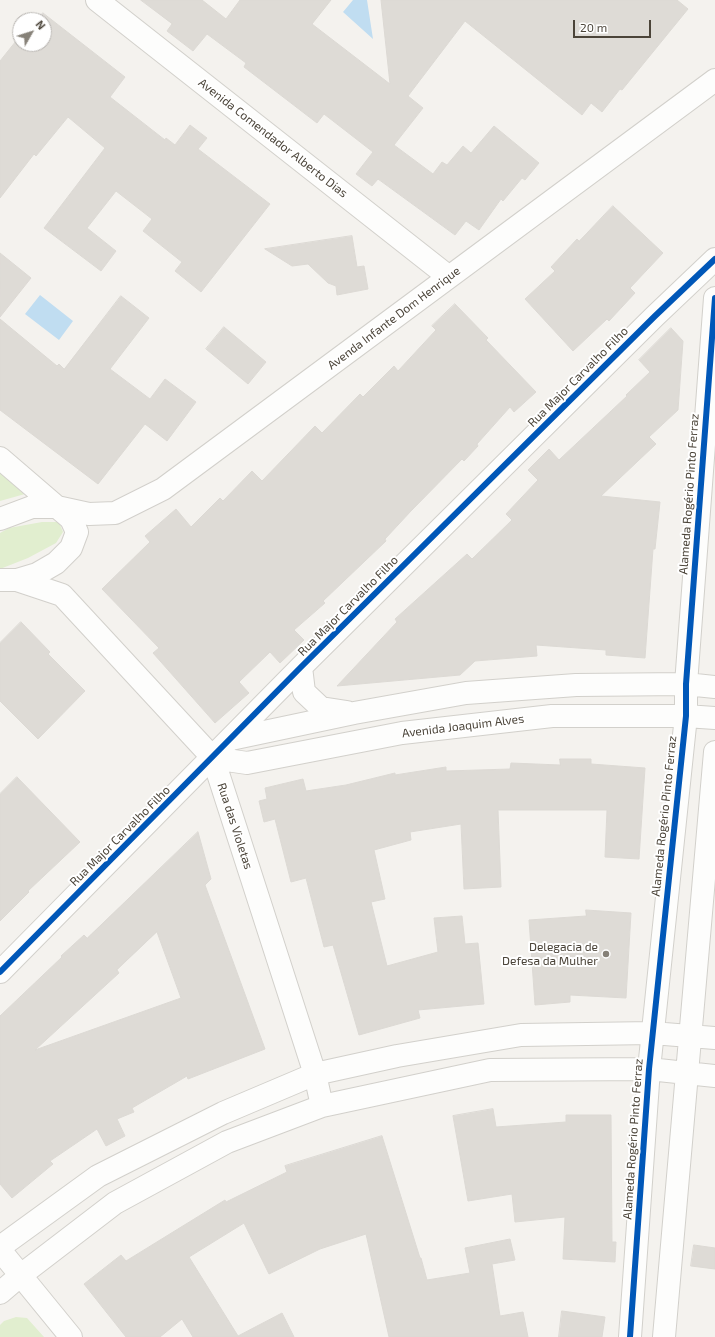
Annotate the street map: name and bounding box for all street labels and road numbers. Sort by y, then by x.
street label: Avenida Comendador Alberto Dias [196,75,350,201]
street label: Avenda Infante Dom Henrique [325,263,463,373]
street label: Rua Major Carvalho Filho [525,324,631,430]
street label: Alameda Rogério Pinto Ferraz [676,413,702,575]
street label: Rua Major Carvalho Filho [295,553,401,659]
street label: Avenida Joaquim Alves [401,711,525,741]
street label: Alameda Rogério Pinto Ferraz [648,735,680,897]
street label: Rua das Violetas [214,781,256,871]
street label: Rua Major Carvalho Filho [67,783,173,889]
street label: Alameda Rogério Pinto Ferraz [620,1058,646,1220]

